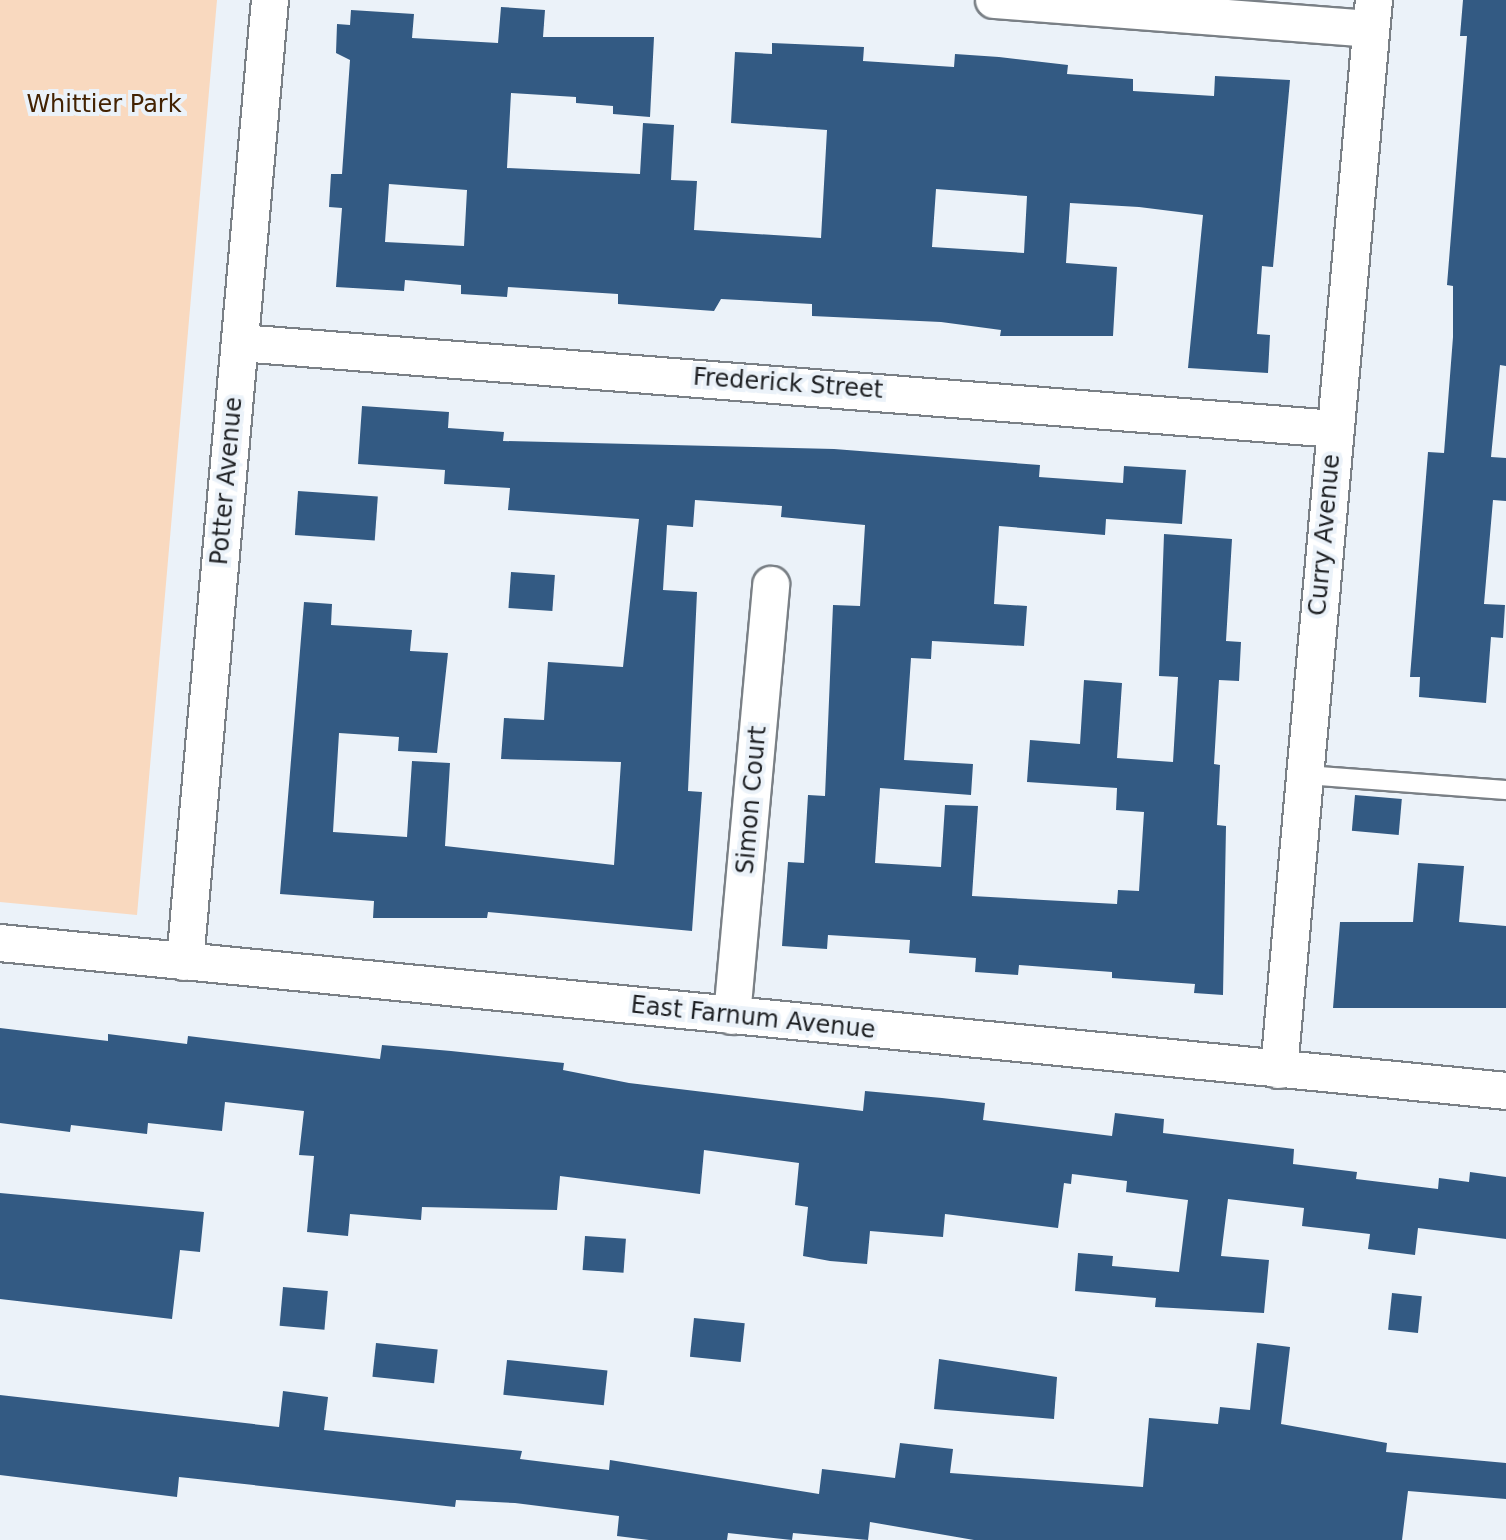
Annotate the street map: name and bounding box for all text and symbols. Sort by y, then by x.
park label: Whittier Park [26,91,182,119]
street label: Frederick Street [692,363,884,405]
street label: Potter Avenue [205,396,249,566]
street label: Curry Avenue [1304,453,1346,617]
street label: Simon Court [731,725,773,875]
street label: East Farnum Avenue [629,991,877,1045]

